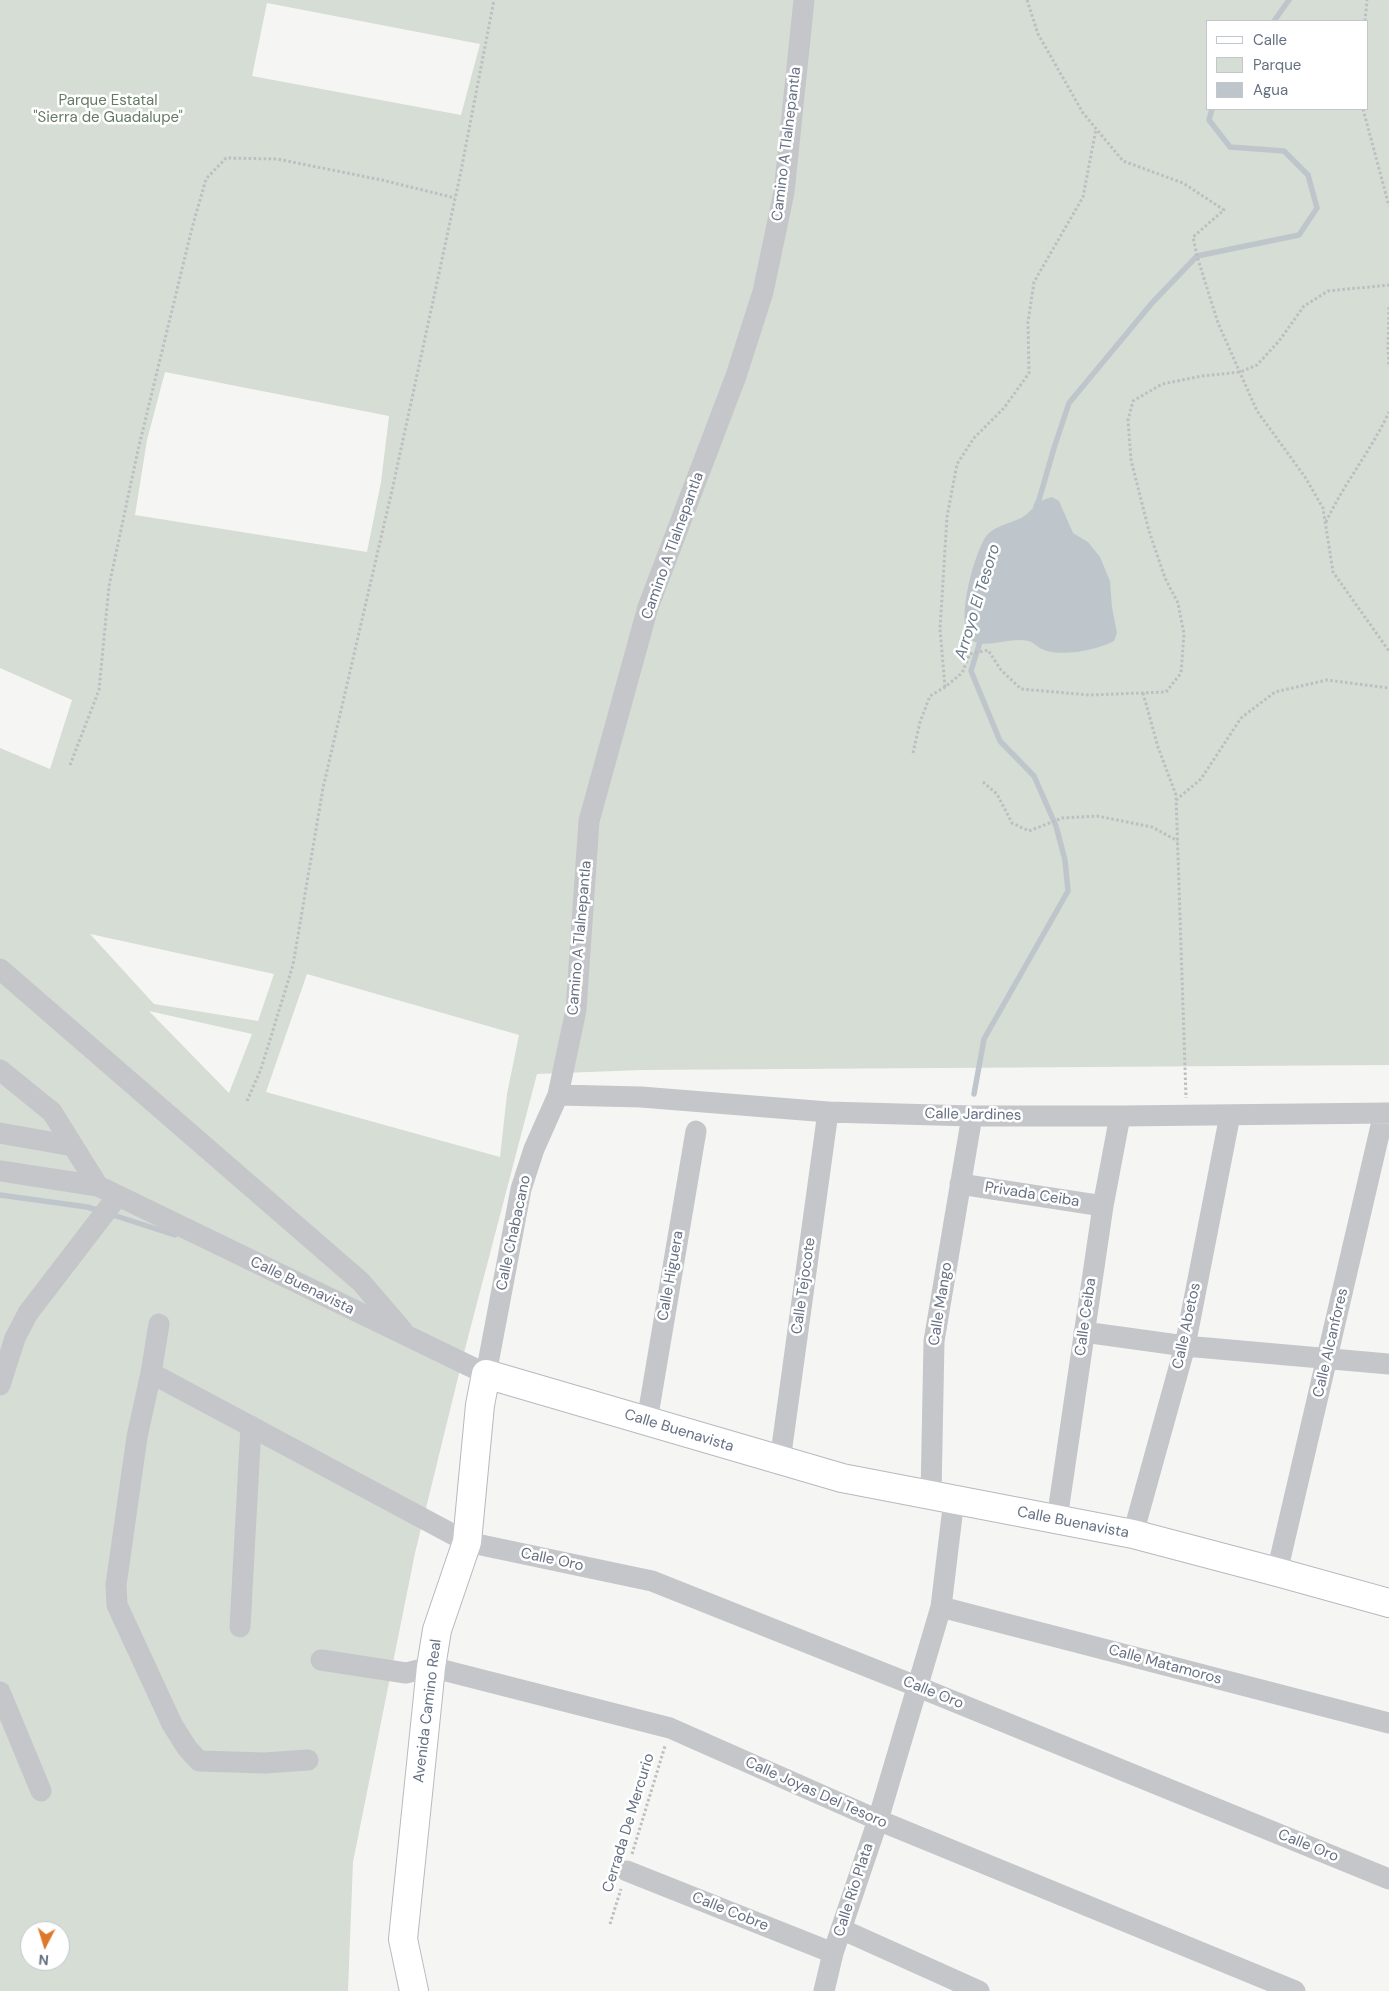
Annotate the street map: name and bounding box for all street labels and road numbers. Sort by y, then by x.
street label: Camino A Tlalnepantla [769,66,805,222]
street label: Camino A Tlalnepantla [638,470,708,622]
street label: Camino A Tlalnepantla [564,860,596,1016]
street label: Calle Jardines [924,1105,1022,1125]
street label: Calle Chabacano [493,1174,535,1292]
street label: Privada Ceiba [983,1179,1081,1211]
street label: Calle Higuera [654,1230,688,1322]
street label: Calle Tejocote [788,1236,820,1336]
street label: Calle Buenavista [247,1253,357,1319]
street label: Calle Mango [926,1261,956,1347]
street label: Calle Ceiba [1072,1277,1100,1357]
street label: Calle Abetos [1169,1281,1205,1371]
street label: Calle Alcanfores [1310,1287,1352,1399]
street label: Calle Buenavista [622,1406,736,1456]
street label: Calle Buenavista [1016,1503,1130,1543]
street label: Calle Oro [519,1545,585,1575]
street label: Avenida Camino Real [410,1638,446,1784]
street label: Calle Matamoros [1106,1641,1224,1689]
street label: Calle Oro [900,1673,966,1713]
street label: Cerrada De Mercurio [599,1751,659,1895]
street label: Calle Joyas Del Tesoro [742,1753,890,1833]
street label: Calle Oro [1275,1826,1341,1866]
street label: Calle Río Plata [830,1841,878,1939]
street label: Calle Cobre [689,1888,771,1936]

